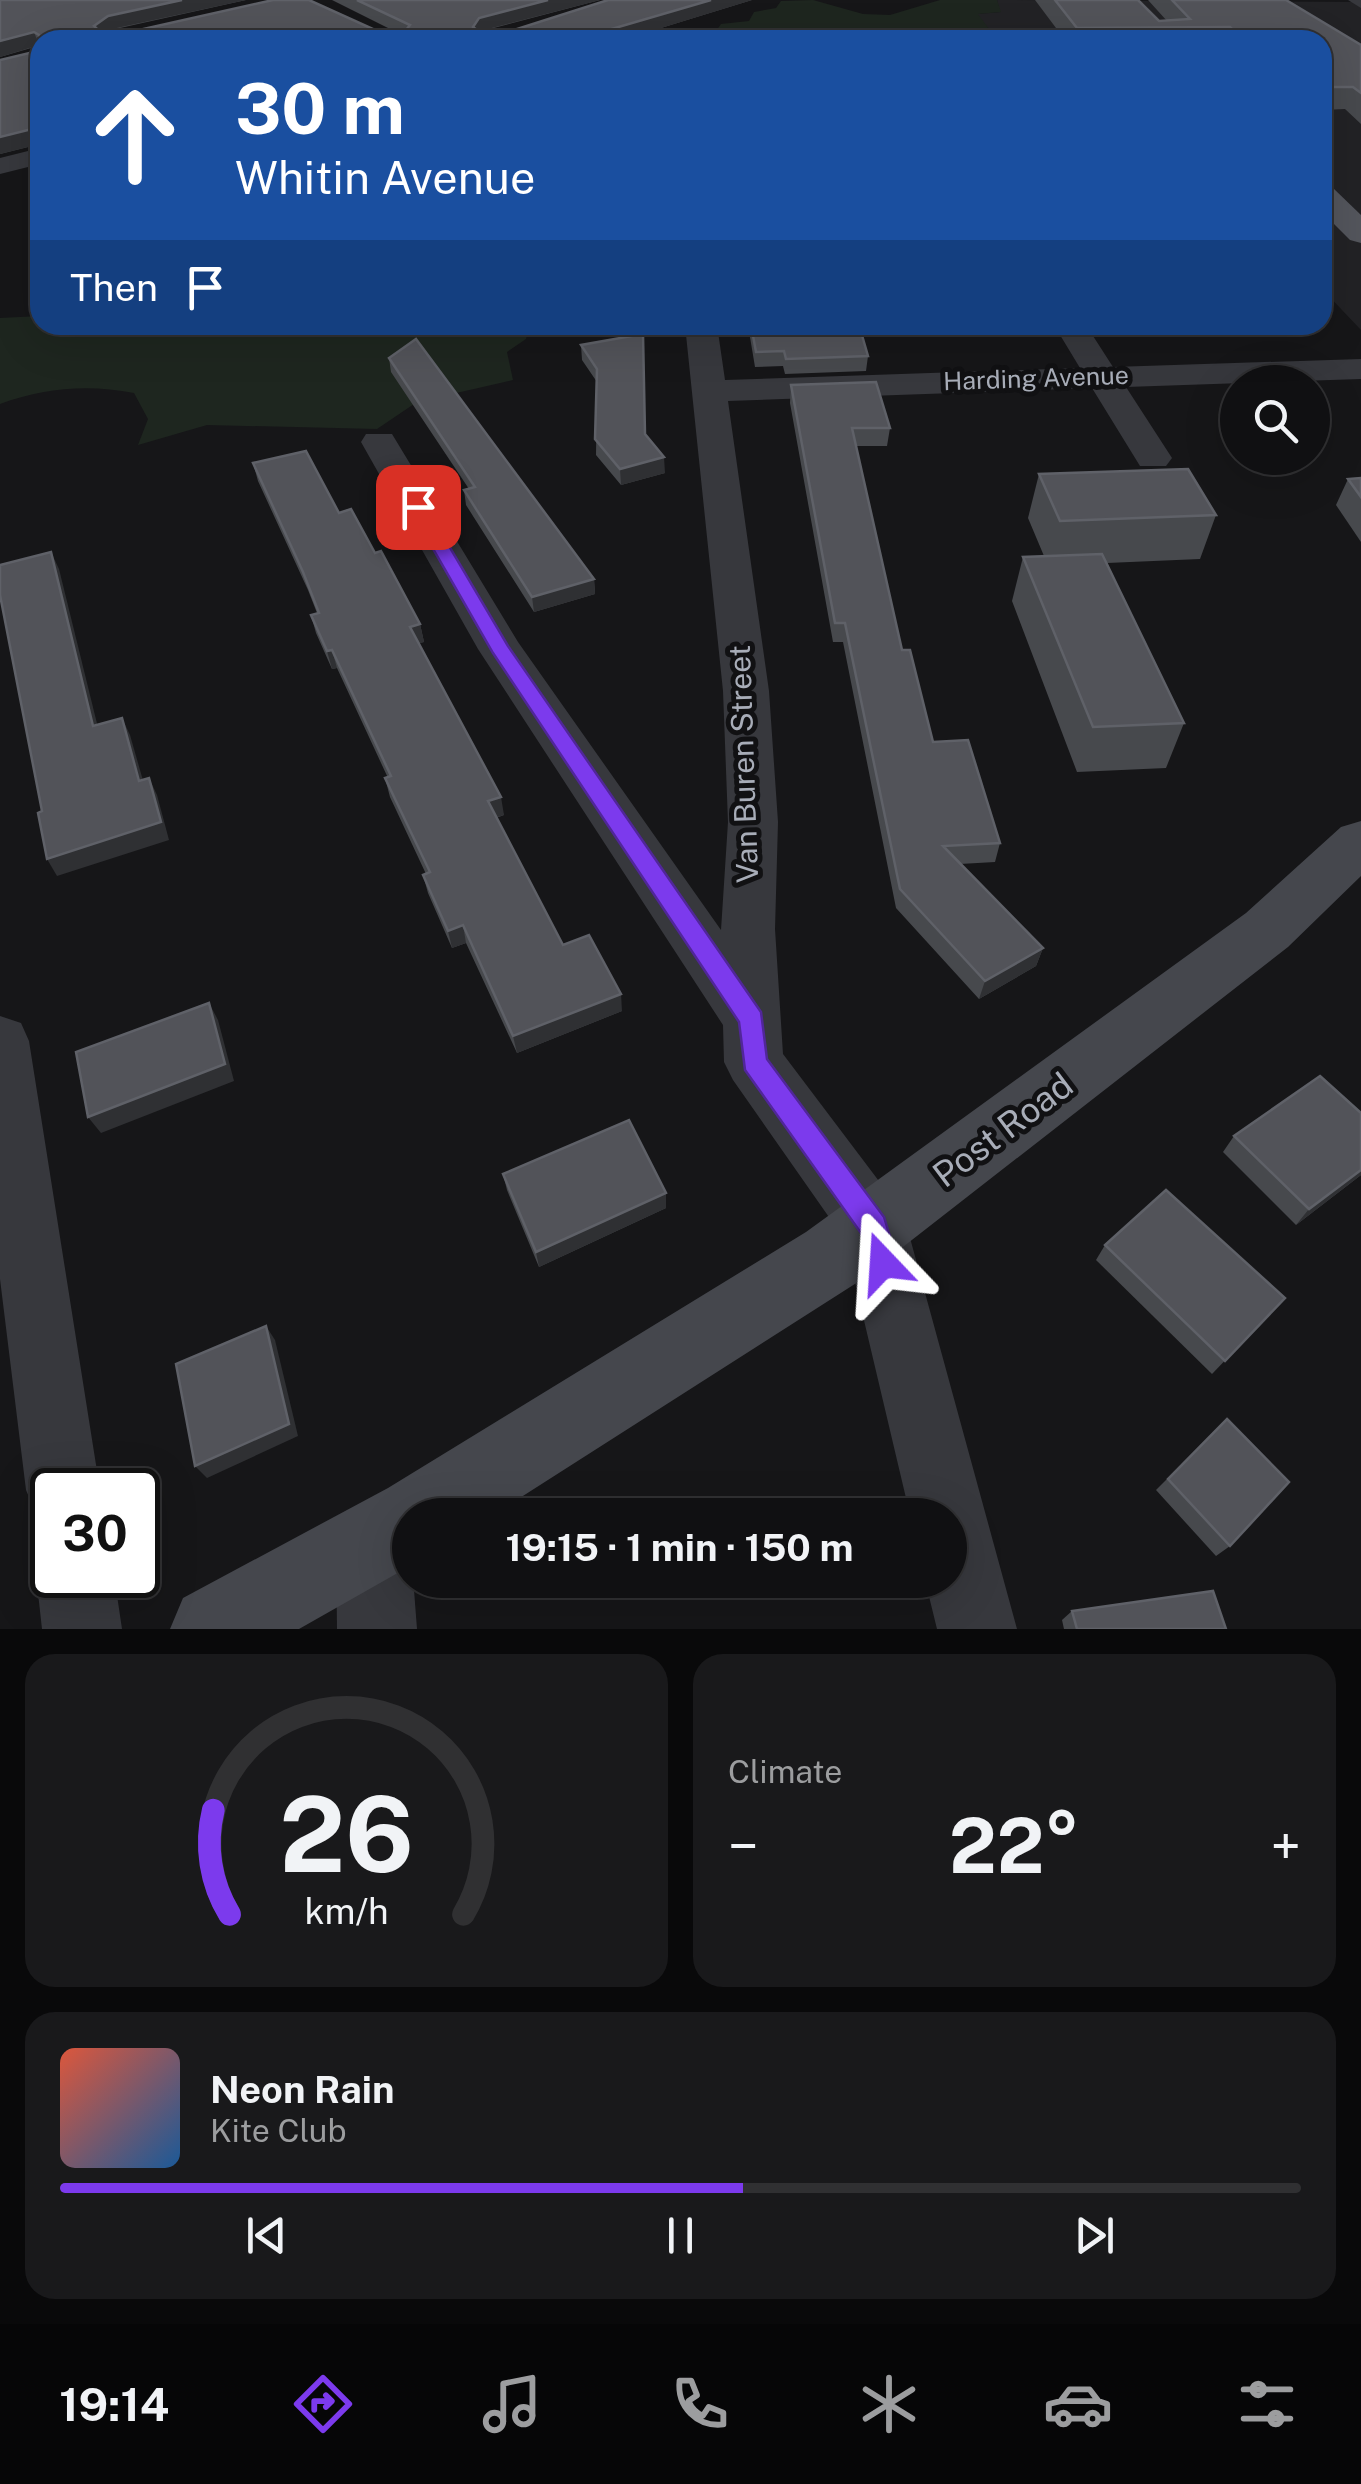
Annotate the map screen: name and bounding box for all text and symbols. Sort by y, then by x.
text: 30 m [235,67,405,150]
icon: ahead [70,70,200,200]
text: Whitin Avenue [235,151,535,204]
icon: arrive [178,260,233,315]
text: Then [70,265,158,310]
street label: Harding Avenue [943,360,1129,396]
map controls [1220,365,1330,475]
button: search [1220,365,1330,475]
pin [376,465,461,550]
icon: arrive [391,480,446,535]
street label: Van Buren Street [721,644,765,884]
street label: Post Road [925,1064,1081,1195]
position arrow [831,1211,935,1315]
speed limit sign: 30 [30,1468,160,1598]
text: 19:15 · 1 min · 150 m [506,1525,853,1570]
text: Climate [728,1753,842,1790]
text: 26 [279,1773,414,1895]
text: 22° [949,1802,1080,1890]
text: − [728,1814,759,1878]
text: + [1271,1814,1301,1878]
text: km/h [304,1890,389,1932]
text: Neon Rain [210,2067,394,2112]
text: Kite Club [210,2112,347,2149]
icon: previous [239,2208,294,2263]
icon: pause [653,2208,708,2263]
icon: next [1067,2208,1122,2263]
icon: directions [288,2369,358,2439]
icon: music [477,2369,547,2439]
icon: phone [665,2369,735,2439]
icon: climate [854,2369,924,2439]
icon: car [1043,2369,1113,2439]
icon: filters [1232,2369,1302,2439]
text: 19:14 [59,2378,169,2431]

